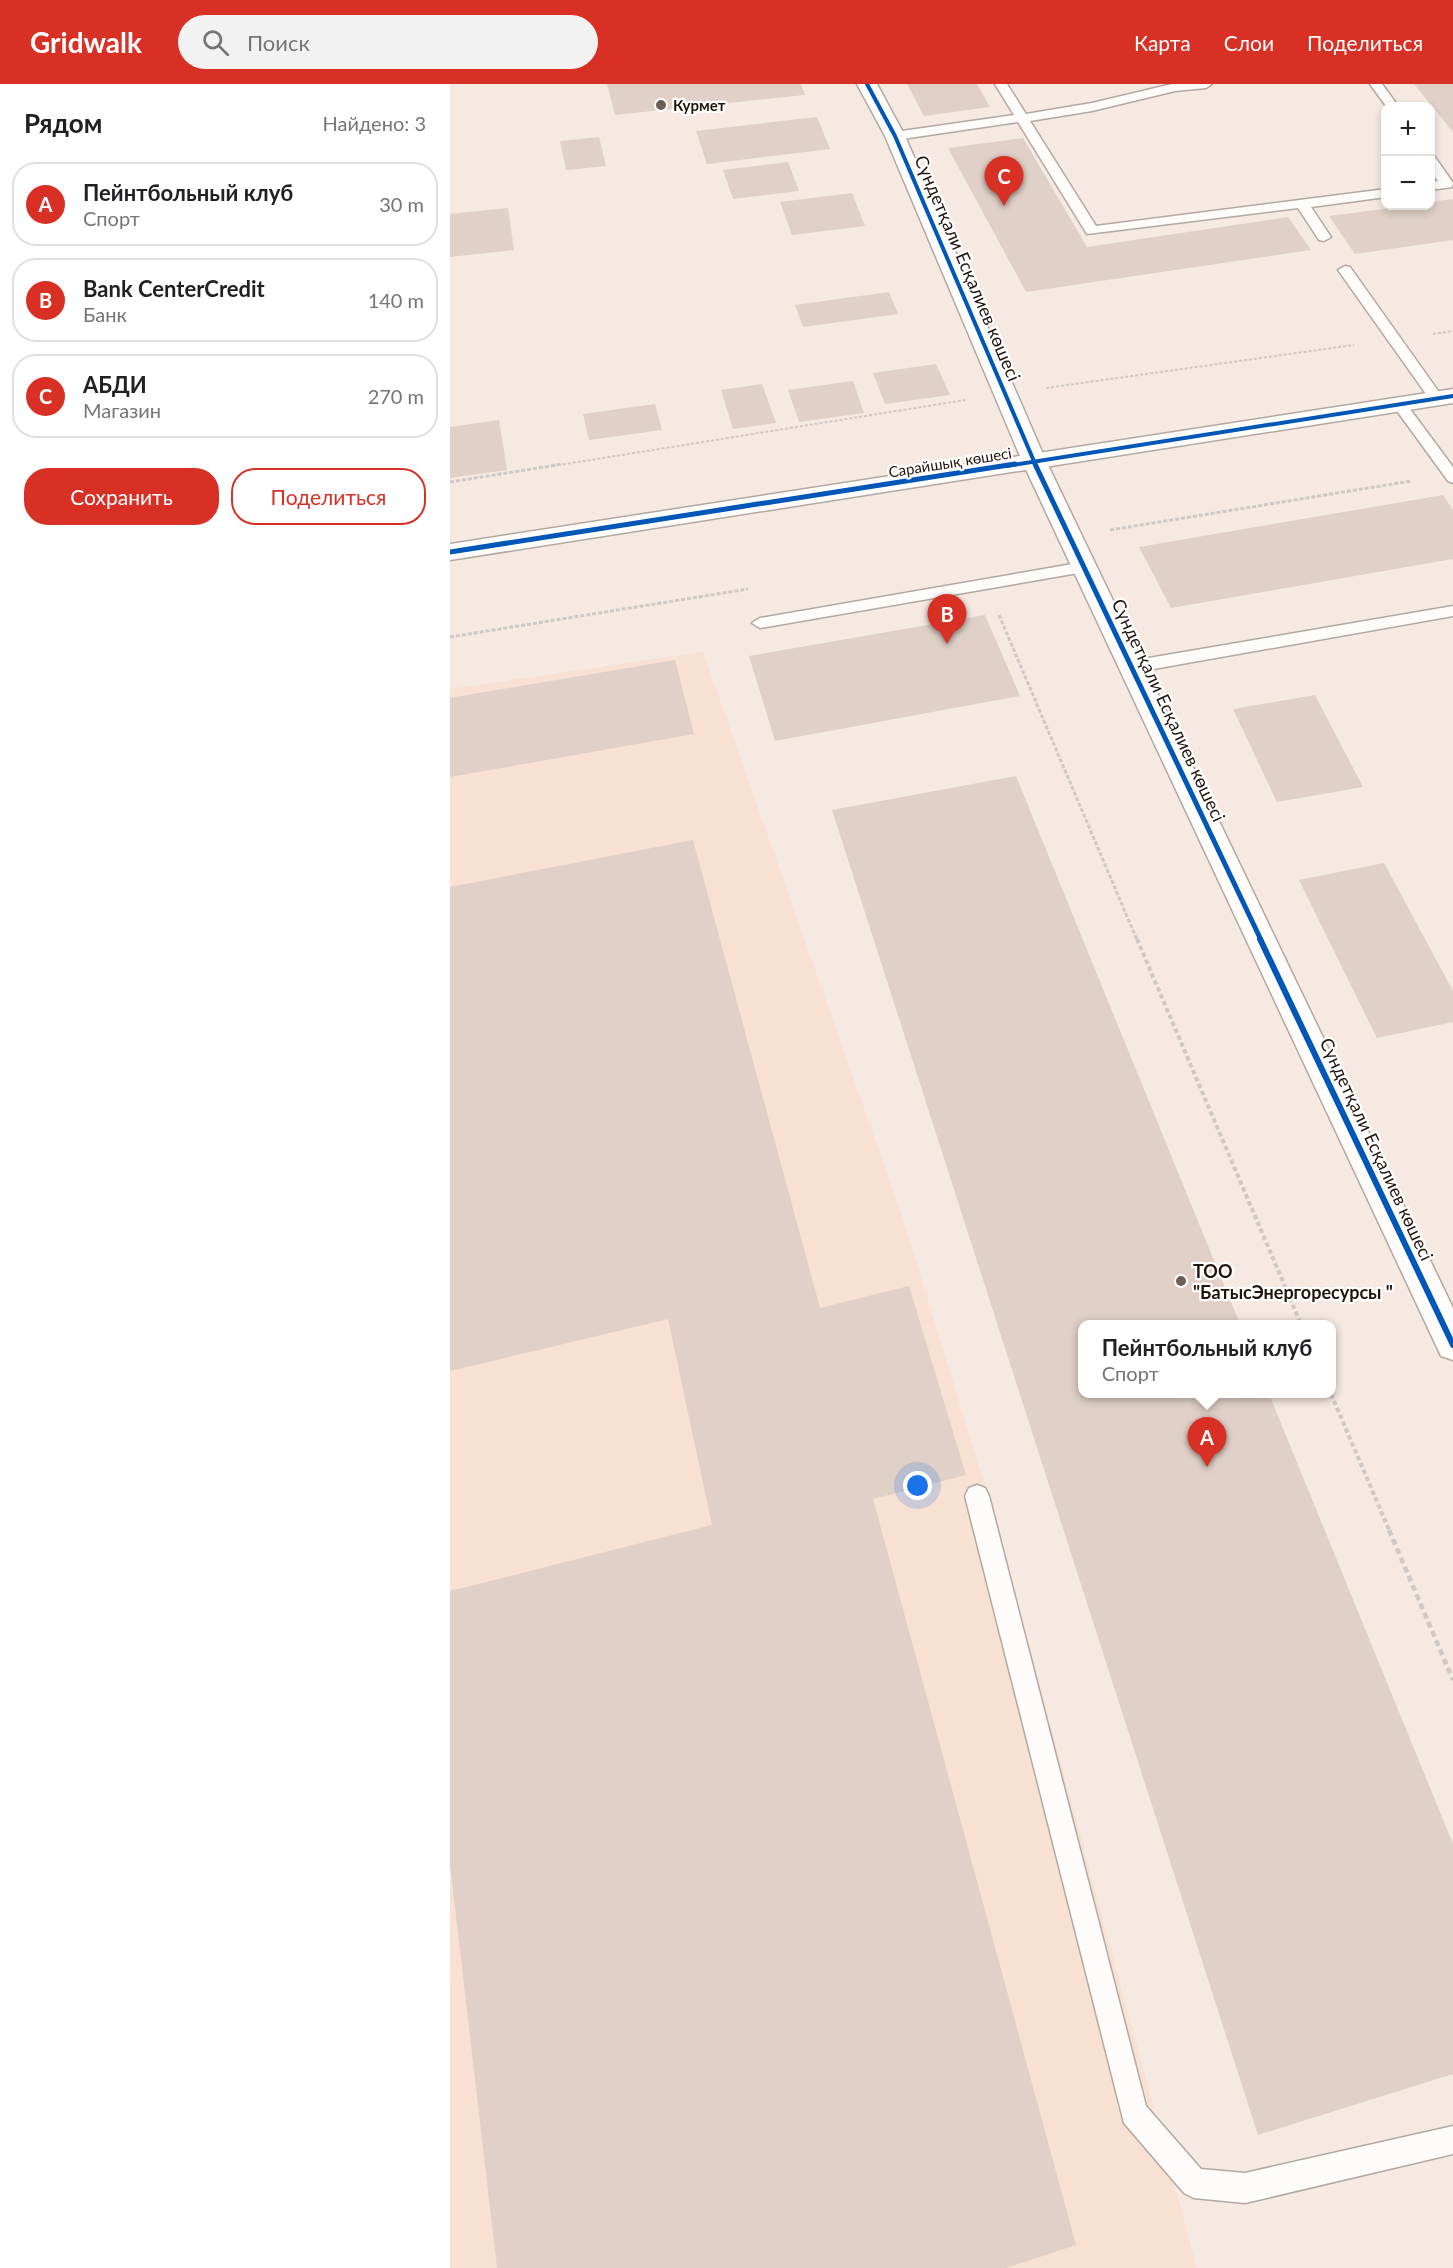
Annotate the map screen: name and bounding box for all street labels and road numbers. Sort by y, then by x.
street label: Сүндетқали Есқалиев көшесі [910,152,1026,384]
street label: Сарайшық көшесі [887,443,1013,481]
street label: Сүндетқали Есқалиев көшесі [1108,595,1230,825]
street label: Сүндетқали Есқалиев көшесі [1316,1034,1438,1264]

